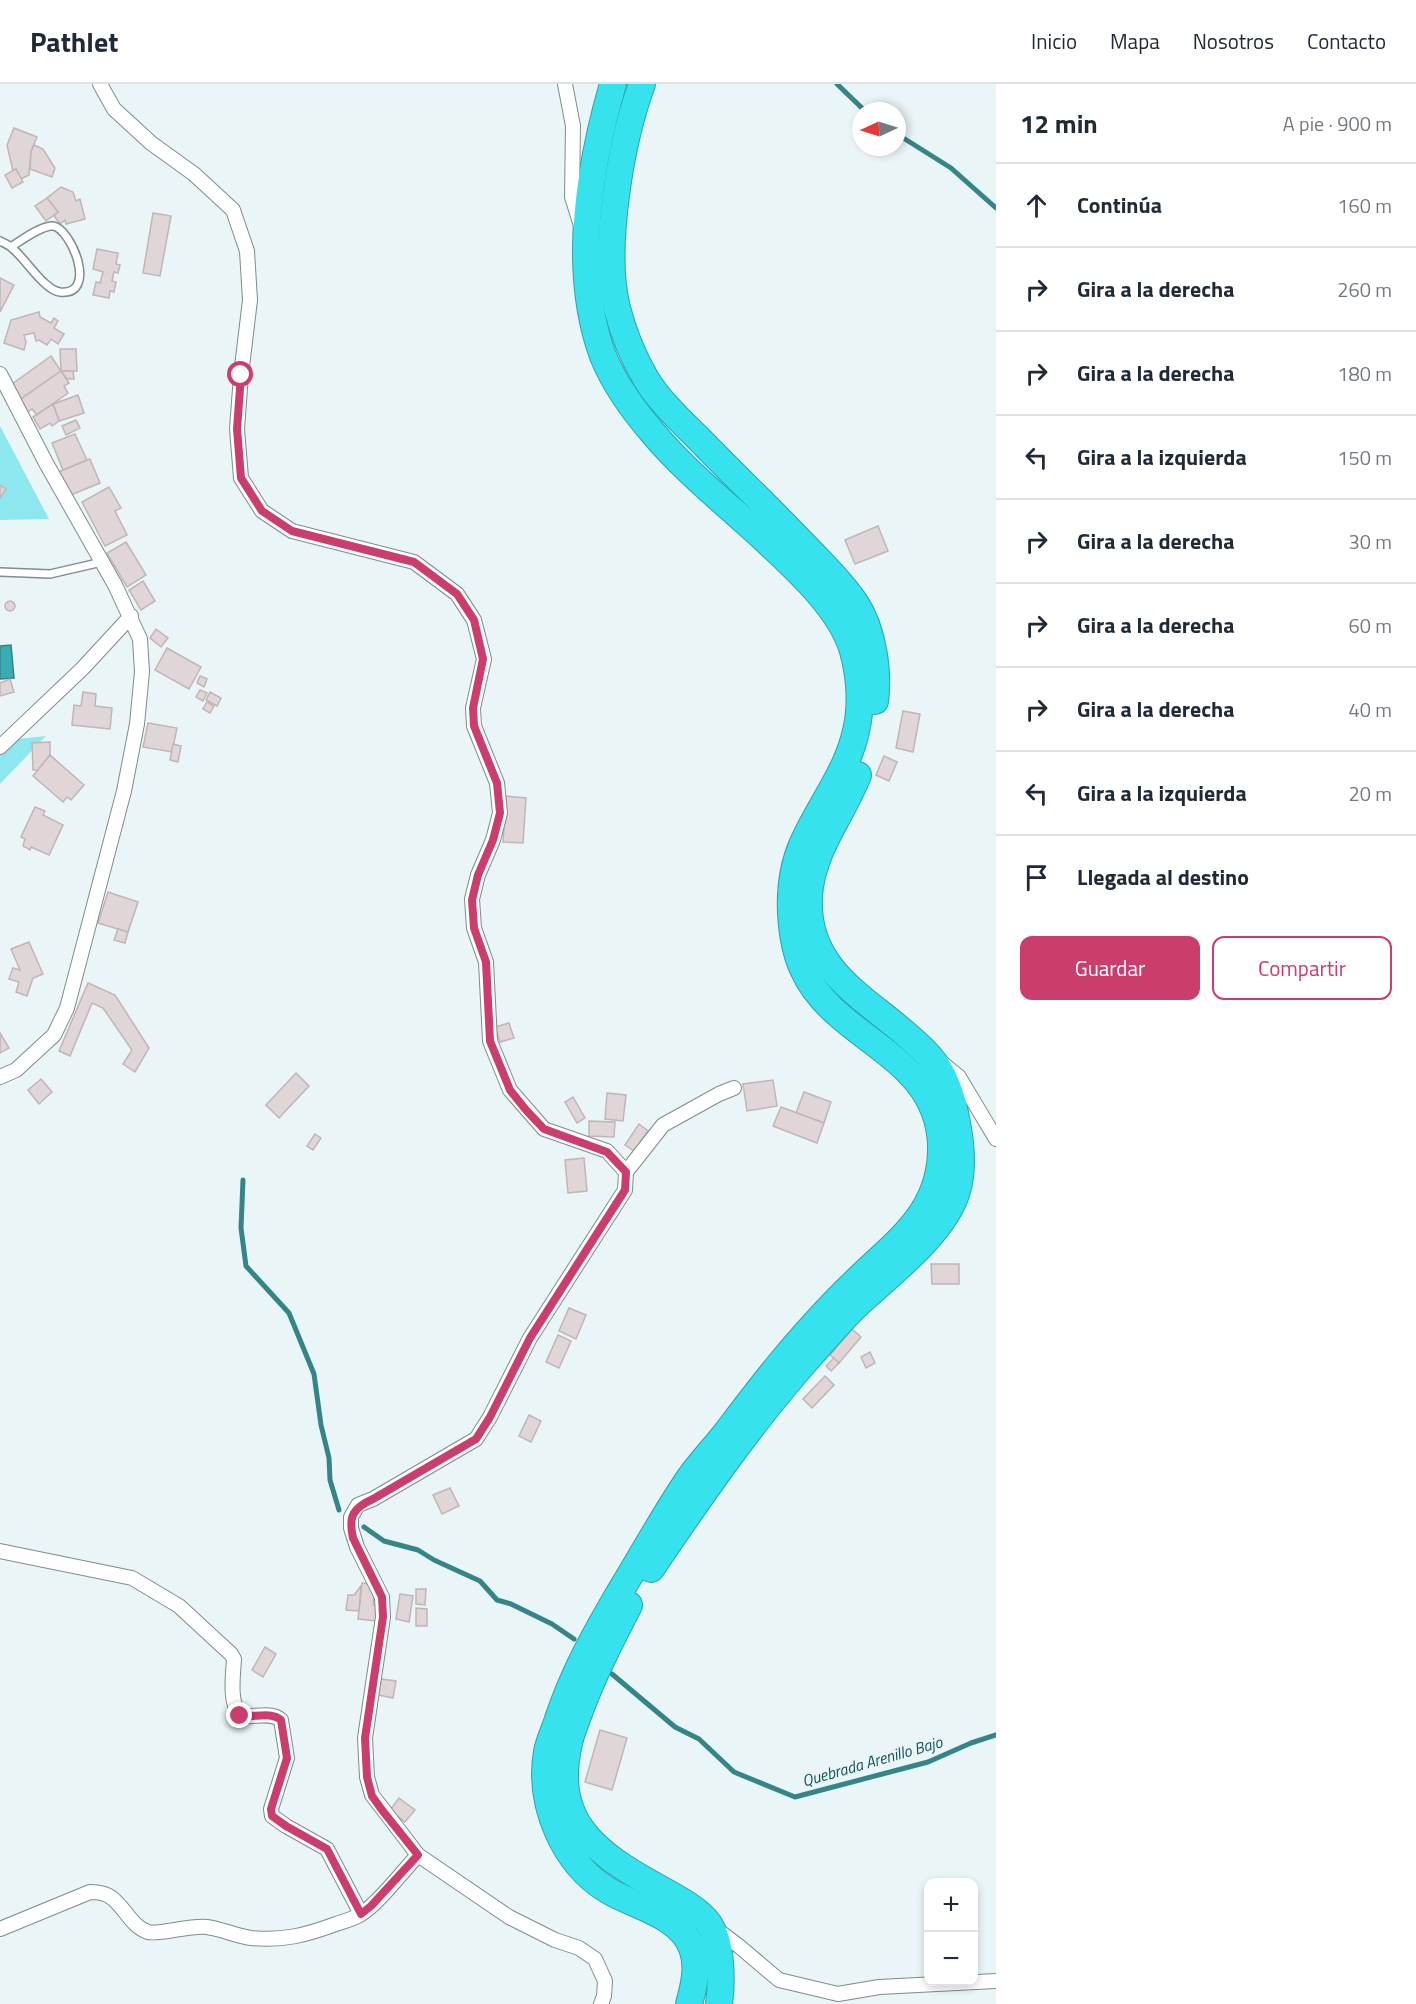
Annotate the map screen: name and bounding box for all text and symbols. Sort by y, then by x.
text: Pathlet [30,20,118,63]
text: Inicio [1031,25,1077,57]
text: Mapa [1110,25,1160,57]
text: Nosotros [1193,25,1274,57]
text: Contacto [1307,25,1386,57]
north arrow [852,102,906,156]
text: 12 min [1020,104,1098,143]
text: A pie · 900 m [1283,108,1392,139]
text: Continúa [1077,188,1162,222]
icon: ahead [1020,189,1053,222]
text: 160 m [1337,190,1392,221]
text: Gira a la derecha [1077,272,1234,306]
icon: right [1020,273,1053,306]
text: 260 m [1337,274,1392,305]
text: Gira a la derecha [1077,356,1234,390]
icon: right [1020,357,1053,390]
text: 180 m [1337,358,1392,389]
route start [227,361,253,387]
text: Gira a la izquierda [1077,440,1247,474]
icon: left [1020,441,1053,474]
text: 150 m [1337,442,1392,473]
text: Gira a la derecha [1077,524,1234,558]
icon: right [1020,525,1053,558]
text: 30 m [1348,526,1392,557]
text: Gira a la derecha [1077,608,1234,642]
icon: right [1020,609,1053,642]
text: 60 m [1348,610,1392,641]
text: Gira a la derecha [1077,692,1234,726]
icon: right [1020,693,1053,726]
text: 40 m [1348,694,1392,725]
text: Gira a la izquierda [1077,776,1247,810]
icon: left [1020,777,1053,810]
text: 20 m [1348,778,1392,809]
text: Llegada al destino [1077,860,1249,894]
icon: arrive [1020,861,1053,894]
button: Guardar [1020,936,1200,1000]
button: Compartir [1212,936,1392,1000]
route end [226,1702,252,1728]
water label: Quebrada Arenillo Bajo [799,1729,946,1793]
map controls [924,1878,978,1986]
button: + [924,1878,978,1932]
button: − [924,1932,978,1986]

